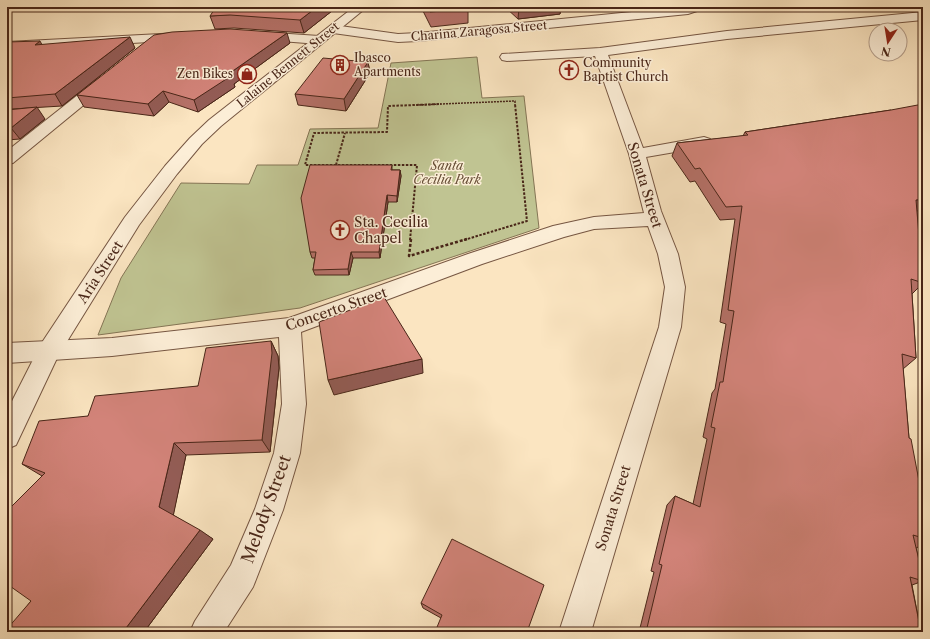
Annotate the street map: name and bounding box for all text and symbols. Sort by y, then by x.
street label: Charina Zaragosa Street [410,17,548,44]
street label: Lalaine Bennett Street [233,18,343,111]
north arrow [868,22,908,62]
text: N [879,44,892,60]
place label: Ibasco Apartments [353,50,421,79]
building icon: Ibasco Apartments [329,54,351,76]
place label: Community Baptist Church [583,55,669,84]
church icon: Community Baptist Church [558,59,580,81]
shop icon: Zen Bikes [236,63,258,85]
place label: Zen Bikes [177,66,233,81]
street label: Sonata Street [623,140,667,230]
park label: Santa Cecilia Park [413,158,482,187]
place label: Sta. Cecilia Chapel [354,213,429,247]
church icon: Sta. Cecilia Chapel [329,219,351,241]
street label: Aria Street [73,237,127,308]
street label: Concerto Street [283,283,389,335]
street label: Melody Street [237,452,295,566]
street label: Sonata Street [591,463,635,553]

